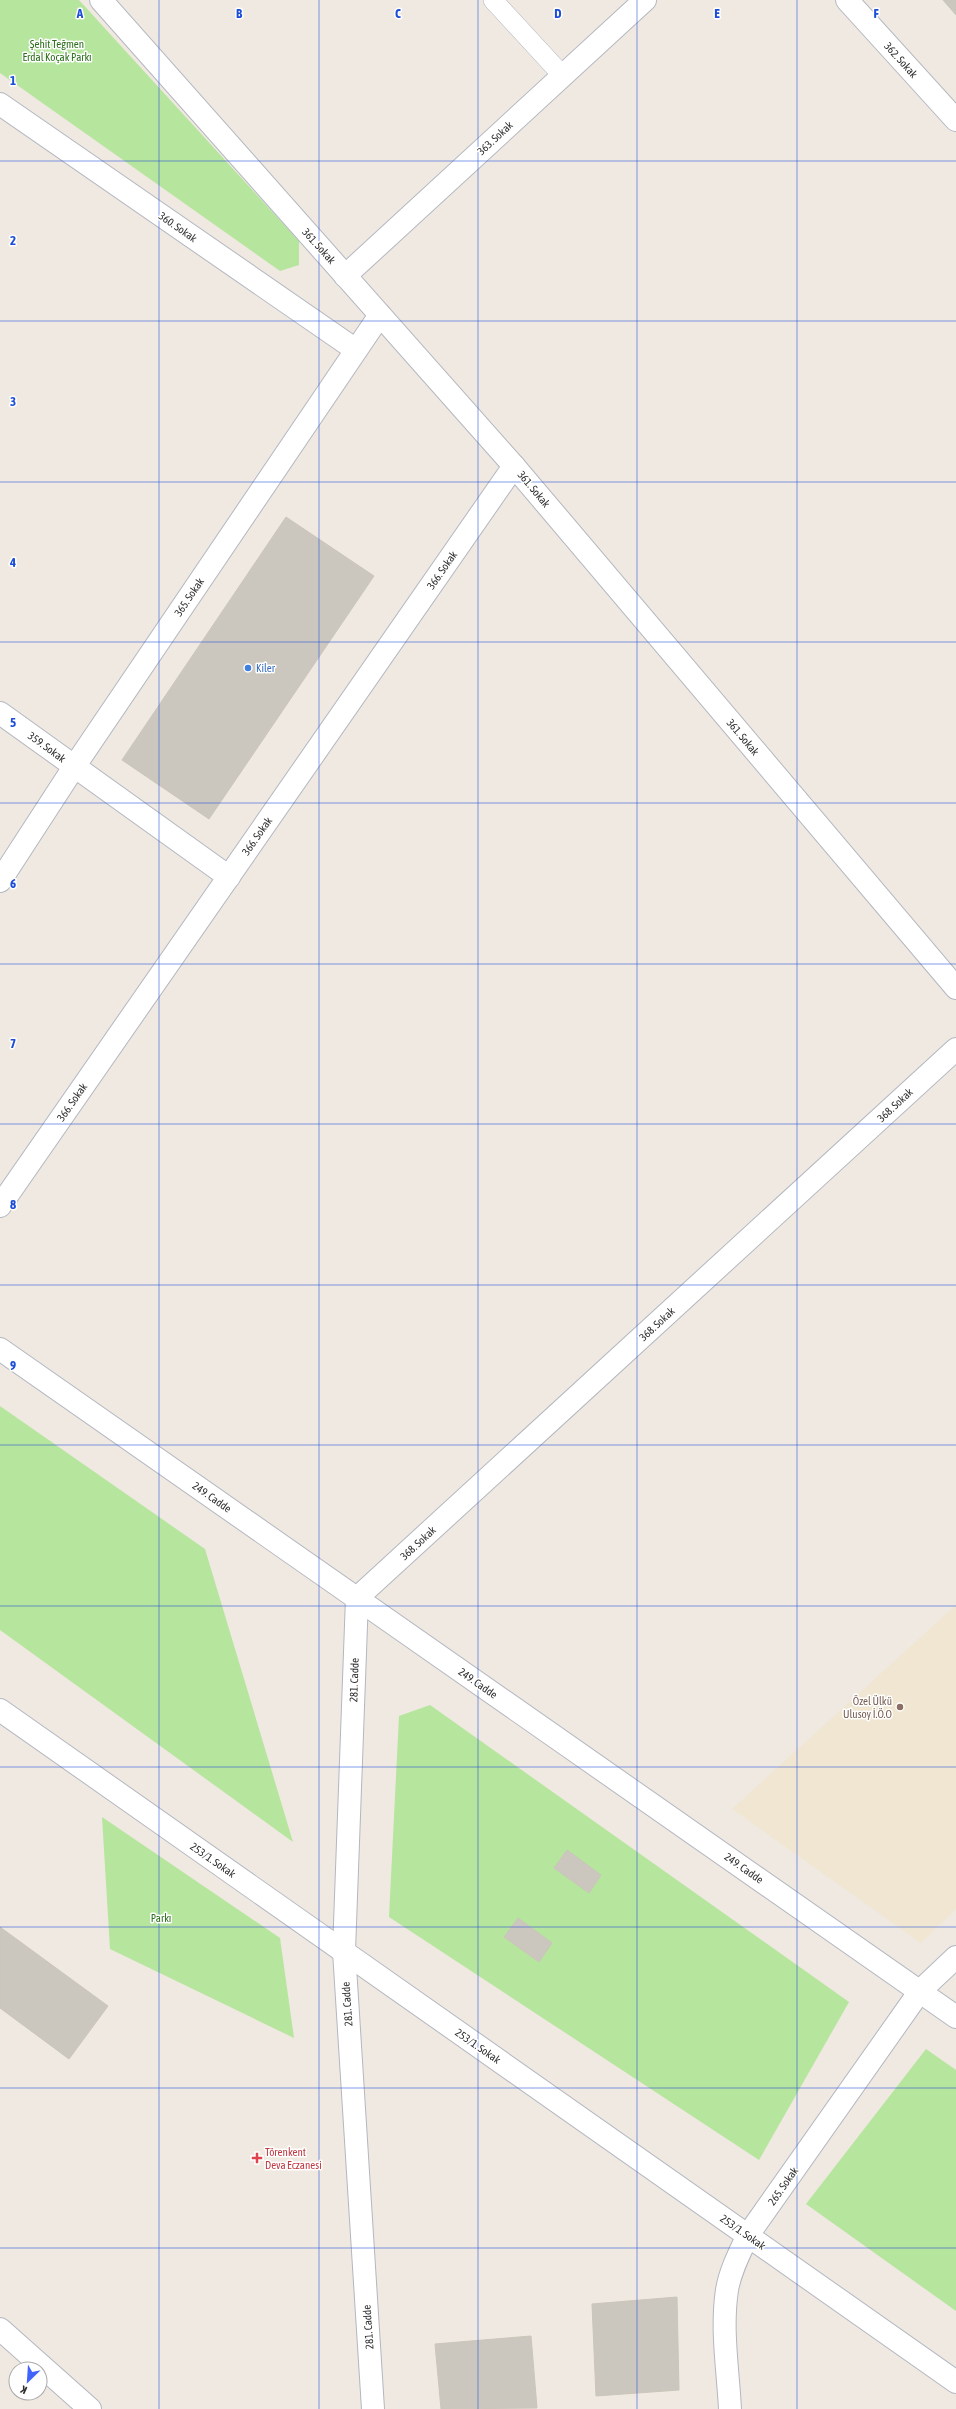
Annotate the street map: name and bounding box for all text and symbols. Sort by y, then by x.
text: A [76,6,84,21]
text: B [236,6,243,21]
text: C [395,6,401,21]
text: D [554,6,562,21]
text: E [714,6,720,21]
text: F [873,6,879,21]
park label: Şehit Teğmen Erdal Koçak Parkı [22,38,92,63]
street label: 362. Sokak [882,40,920,80]
text: 1 [10,73,16,88]
street label: 363. Sokak [475,119,515,157]
street label: 360. Sokak [157,210,199,244]
street label: 361. Sokak [300,226,338,266]
text: 2 [10,233,16,248]
text: 3 [10,394,16,409]
street label: 361. Sokak [515,468,553,510]
street label: 366. Sokak [425,549,459,591]
text: 4 [9,555,16,570]
street label: 365. Sokak [172,575,206,618]
place label: Kiler [256,662,276,674]
marker: Kiler [243,663,253,673]
text: 5 [10,715,16,730]
street label: 361. Sokak [724,716,762,758]
street label: 359. Sokak [26,729,68,765]
street label: 366. Sokak [240,815,274,857]
text: 6 [10,876,16,891]
text: 7 [10,1036,16,1051]
street label: 366. Sokak [55,1081,89,1123]
street label: 368. Sokak [875,1086,915,1124]
text: 8 [10,1197,16,1212]
street label: 368. Sokak [637,1305,677,1343]
text: 9 [10,1358,16,1373]
street label: 249. Cadde [190,1479,234,1515]
street label: 368. Sokak [398,1524,438,1562]
street label: 281. Cadde [347,1658,361,1702]
street label: 249. Cadde [456,1665,500,1701]
place label: Özel Ülkü Ulusoy İ.Ö.O [843,1695,892,1720]
marker: Özel Ülkü Ulusoy İ.Ö.O [895,1702,905,1712]
street label: 253/1. Sokak [188,1840,238,1880]
street label: 249. Cadde [722,1850,766,1886]
park label: Parkı [151,1912,171,1924]
street label: 281. Cadde [339,1981,355,2027]
street label: 253/1. Sokak [453,2026,503,2066]
place label: Törenkent Deva Eczanesi [265,2146,322,2171]
marker: Törenkent Deva Eczanesi [252,2153,262,2163]
street label: 265. Sokak [766,2165,800,2207]
street label: 253/1. Sokak [718,2212,768,2252]
street label: 281. Cadde [360,2304,376,2350]
north arrow [8,2361,48,2401]
text: K [18,2383,29,2397]

